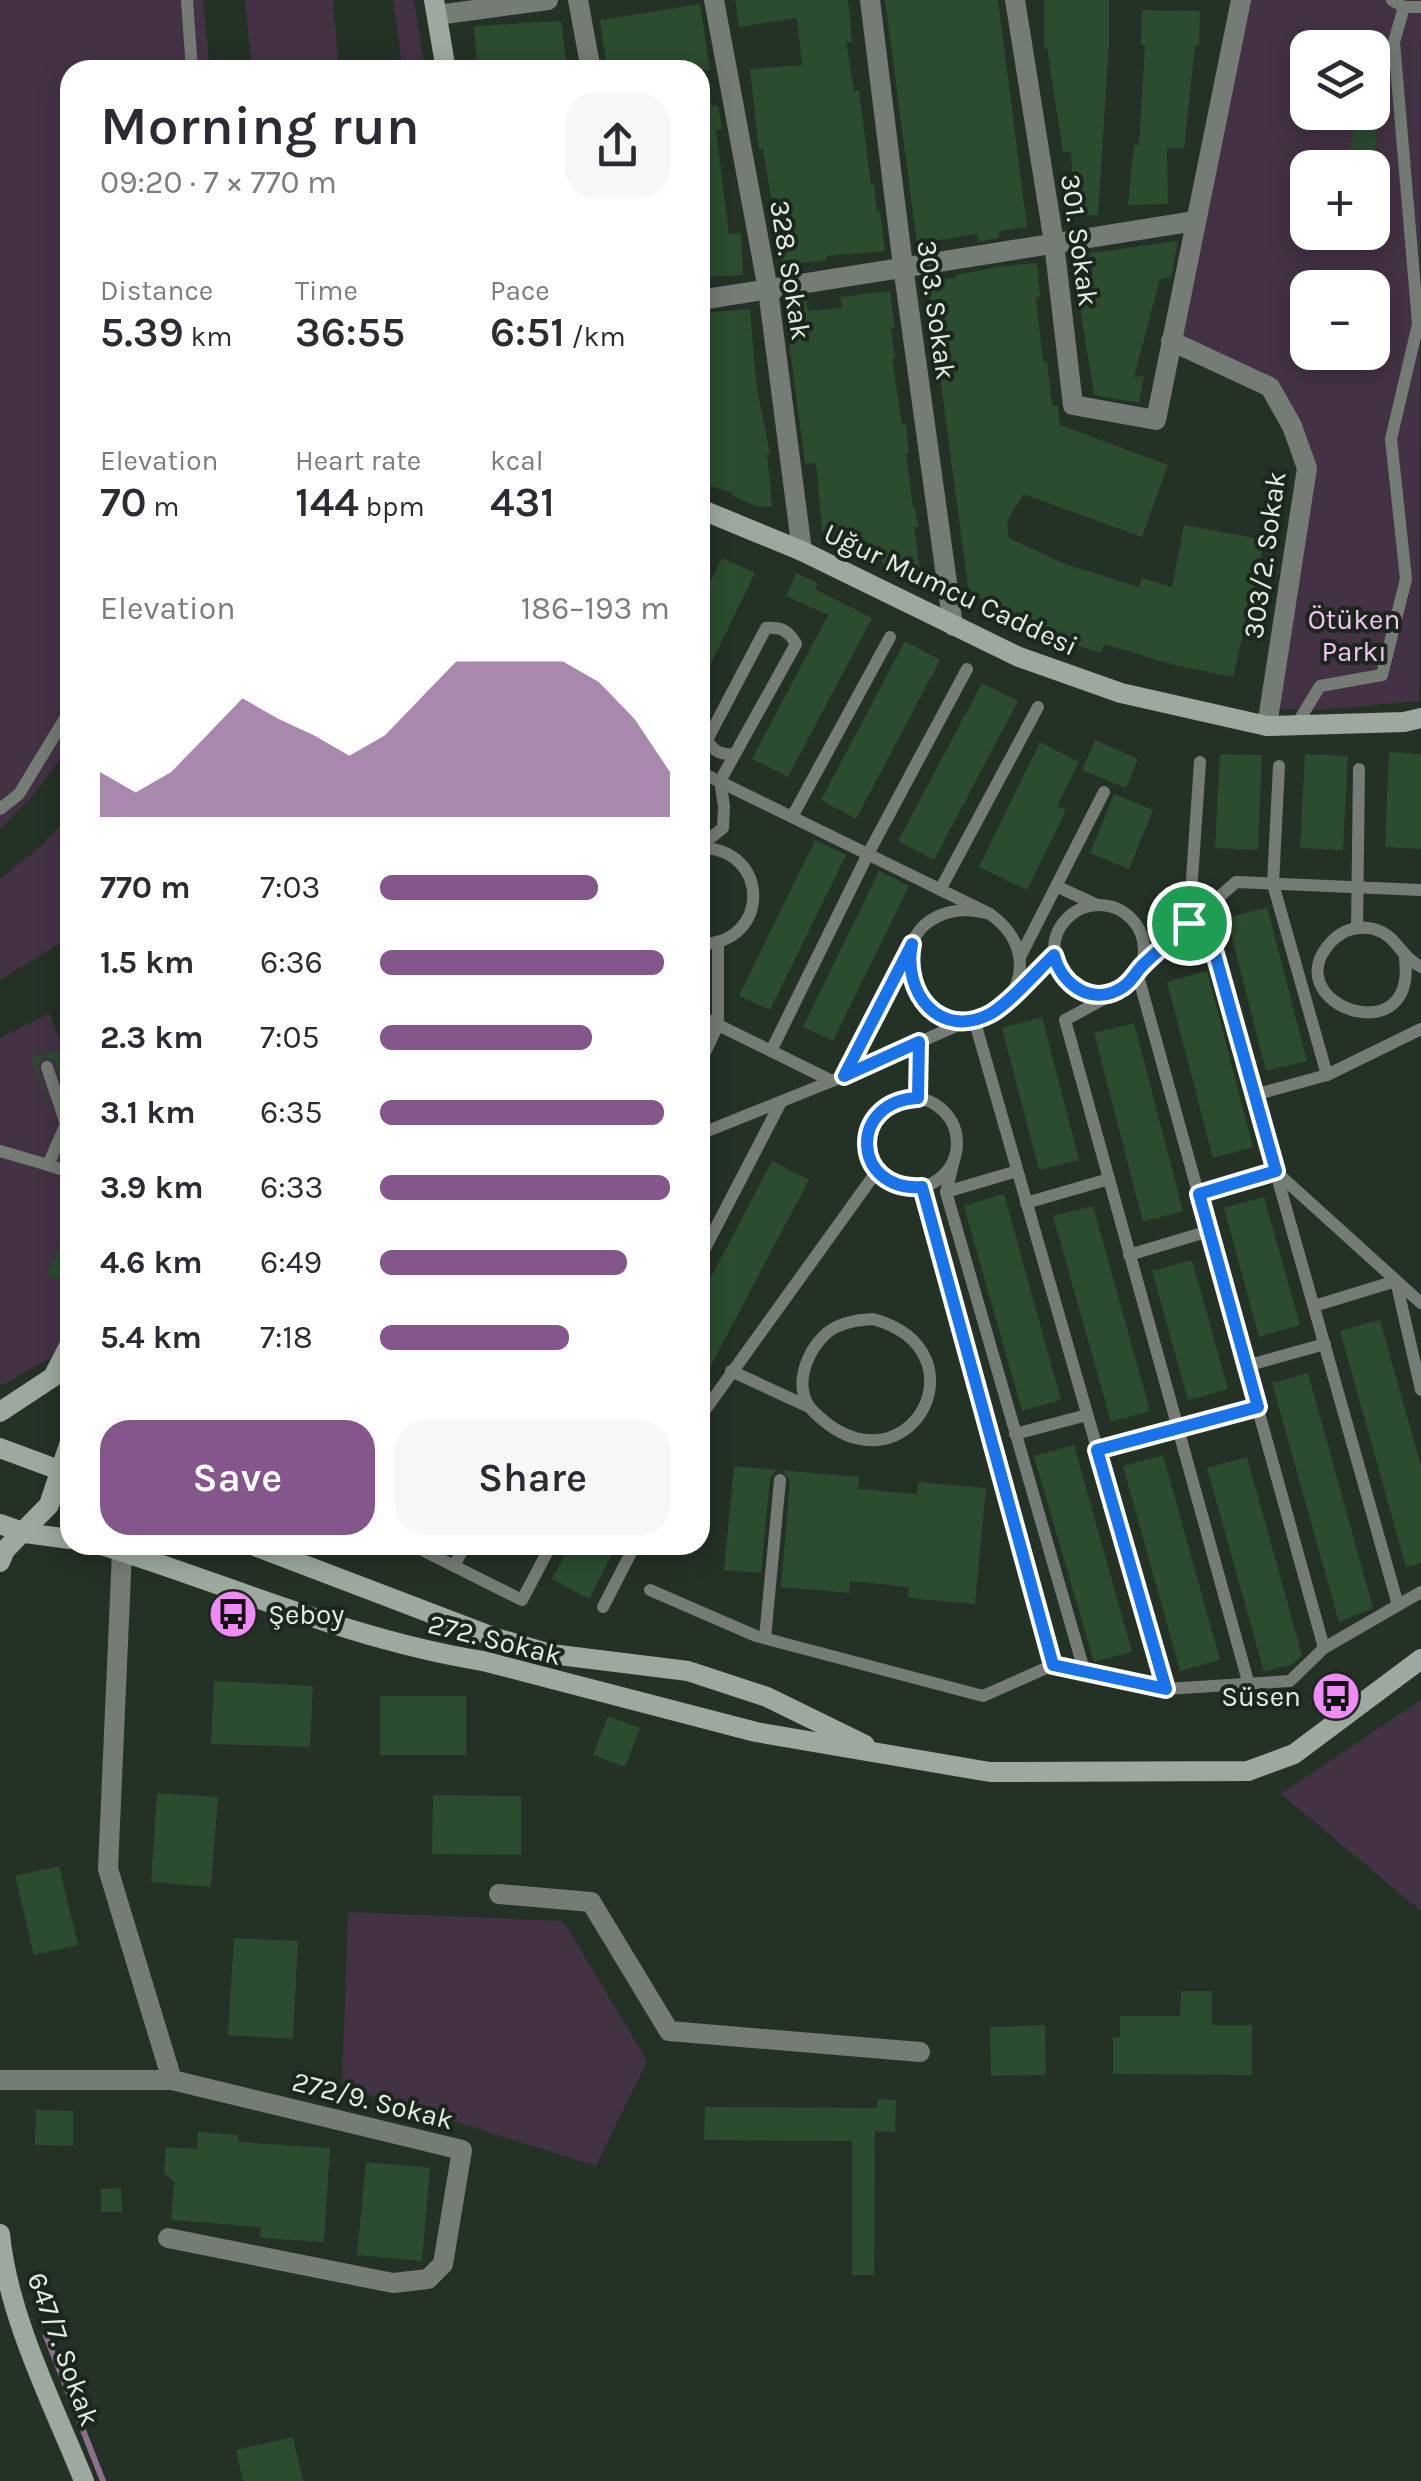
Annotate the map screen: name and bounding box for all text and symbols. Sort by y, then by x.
map controls [1290,30,1390,370]
button: layers [1290,30,1390,130]
button: share [565,93,670,198]
text: Morning run [100,94,420,158]
button: + [1290,150,1390,250]
text: 09:20 · 7 × 770 m [100,164,337,201]
street label: 301. Sokak [1054,172,1105,308]
street label: 328. Sokak [763,198,818,342]
street label: 303. Sokak [910,238,963,382]
button: − [1290,270,1390,370]
text: Distance [100,274,213,307]
text: Time [295,274,358,307]
text: Pace [490,274,550,307]
text: 5.39 [100,307,184,357]
text: 36:55 [295,307,405,357]
text: 6:51 [490,307,565,357]
text: km [184,320,233,353]
text: /km [565,320,626,353]
text: Elevation [100,444,219,477]
text: Heart rate [295,444,421,477]
text: kcal [490,444,543,477]
street label: 303/2. Sokak [1236,469,1293,641]
text: 70 [100,477,147,527]
text: 144 [295,477,359,527]
text: 431 [490,477,555,527]
text: m [147,490,180,523]
text: bpm [359,490,425,523]
street label: Uğur Mumcu Caddesi [819,516,1083,663]
text: Elevation [100,590,235,627]
text: 186–193 m [521,590,670,627]
park label: Ötüken Parkı [1308,603,1400,668]
text: 770 m [100,869,191,906]
text: 7:03 [260,869,320,906]
pin [1147,881,1232,966]
icon: arrive [1162,896,1217,951]
text: 1.5 km [100,944,194,981]
text: 6:36 [260,944,323,981]
text: 2.3 km [100,1019,204,1056]
text: 7:05 [260,1019,319,1056]
text: 3.1 km [100,1094,196,1131]
text: 6:35 [260,1094,323,1131]
text: 3.9 km [100,1169,204,1206]
text: 6:33 [260,1169,324,1206]
text: 4.6 km [100,1244,203,1281]
text: 6:49 [260,1244,322,1281]
text: 5.4 km [100,1319,202,1356]
text: 7:18 [260,1319,313,1356]
button: Save [100,1420,375,1535]
button: Share [395,1420,670,1535]
bus stop icon: Şeboy [207,1588,259,1640]
place label: Şeboy [268,1598,344,1631]
street label: 272. Sokak [425,1607,565,1672]
bus stop icon: Süsen [1310,1670,1362,1722]
place label: Süsen [1221,1680,1301,1713]
street label: 272/9. Sokak [289,2065,457,2136]
street label: 647/7. Sokak [21,2268,107,2430]

